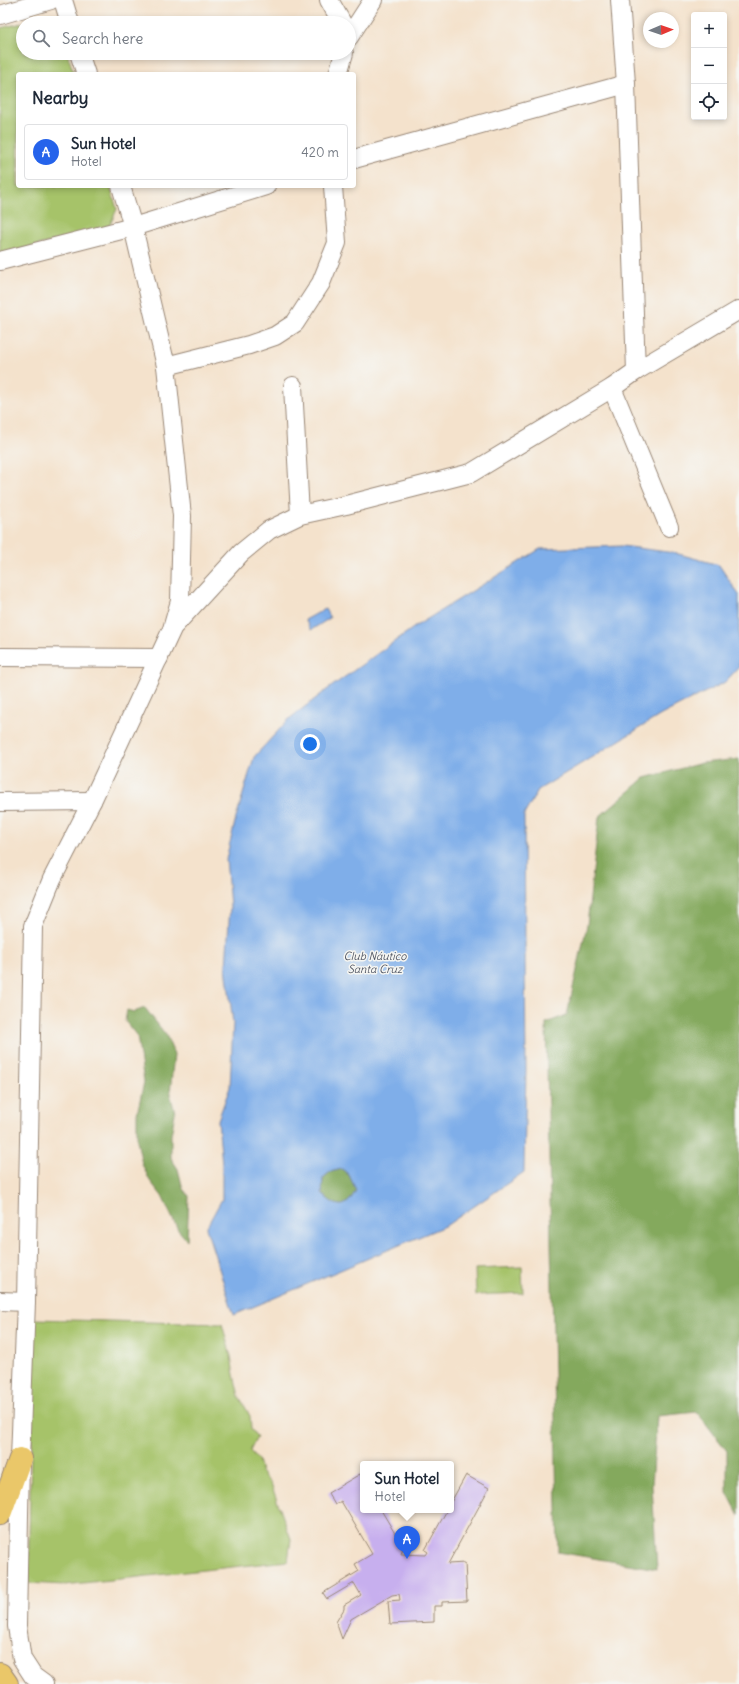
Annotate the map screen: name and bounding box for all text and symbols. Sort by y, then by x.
north arrow [643,12,679,48]
map controls [691,12,727,120]
button: + [691,12,727,48]
search box [16,16,356,60]
icon: search [30,27,52,49]
text: Search here [62,29,143,48]
button: − [691,48,727,84]
button: locate [691,84,727,120]
text: Nearby [32,87,88,109]
text: Sun Hotel [71,134,136,153]
text: A [42,144,50,161]
text: 420 m [301,144,339,161]
text: Hotel [71,153,102,170]
your location [300,734,320,754]
water label: Club Náutico Santa Cruz [344,949,407,976]
popup [360,1461,454,1513]
text: Sun Hotel [375,1469,439,1488]
text: Hotel [375,1488,405,1505]
pin: A [394,1526,420,1559]

